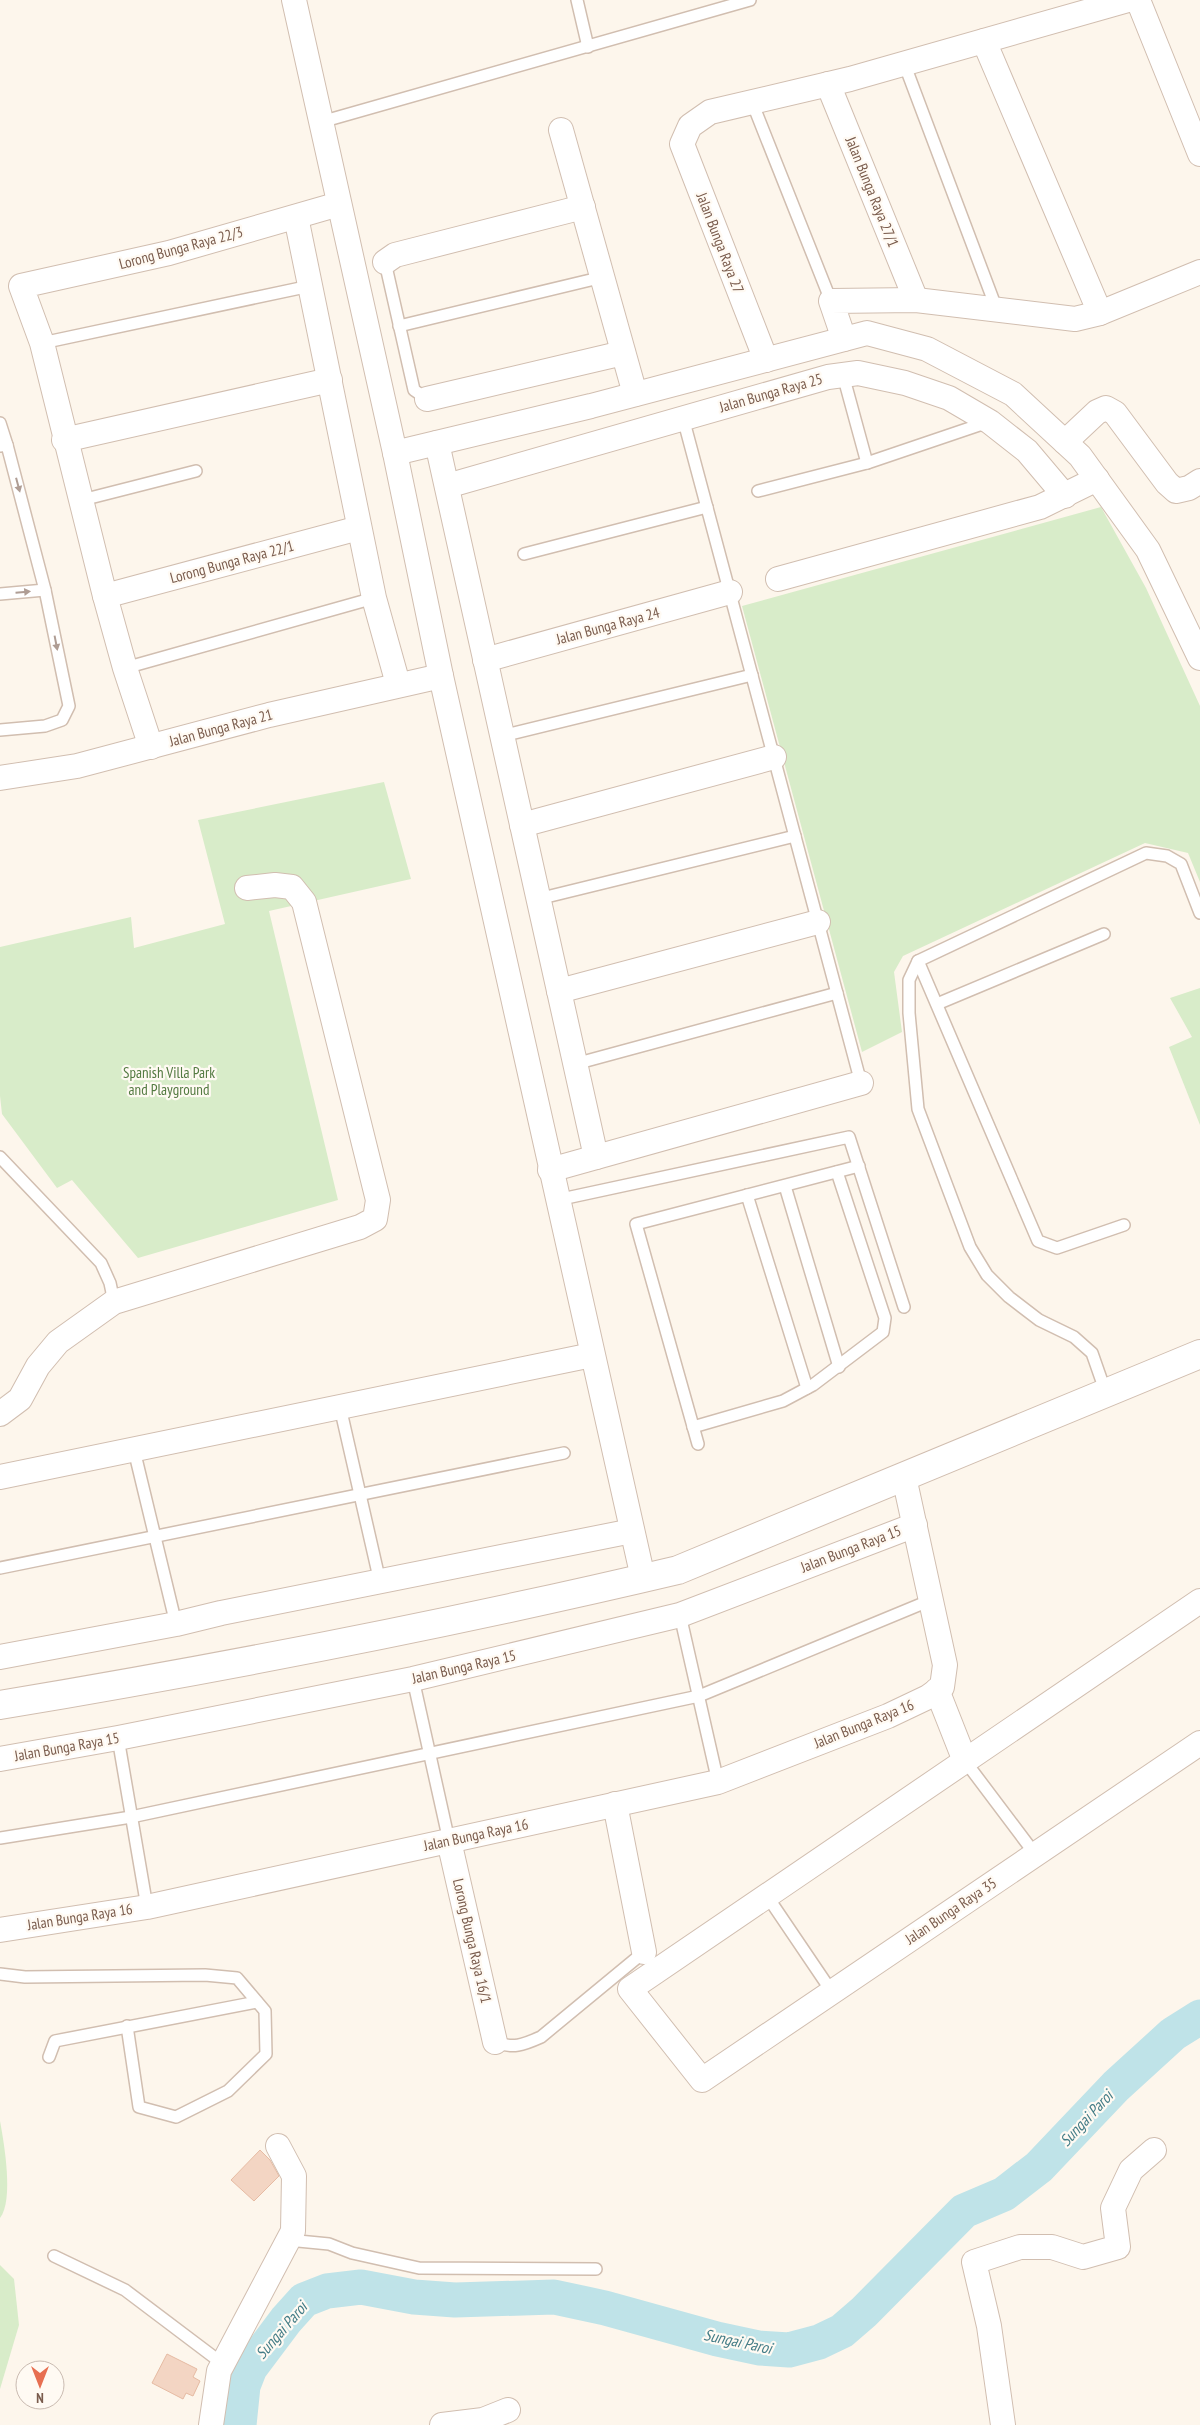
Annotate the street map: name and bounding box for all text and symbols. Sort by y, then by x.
street label: Jalan Bunga Raya 27/1 [841,133,903,250]
street label: Jalan Bunga Raya 27 [692,189,748,296]
street label: Lorong Bunga Raya 22/3 [117,222,245,273]
street label: Jalan Bunga Raya 25 [716,369,825,417]
one-way arrow [14,478,22,493]
street label: Lorong Bunga Raya 22/1 [168,536,296,587]
one-way arrow [15,588,31,596]
street label: Jalan Bunga Raya 24 [553,603,662,649]
one-way arrow [52,635,60,650]
street label: Jalan Bunga Raya 21 [166,705,275,751]
park label: Spanish Villa Park and Playground [123,1063,215,1099]
street label: Jalan Bunga Raya 15 [797,1521,904,1577]
street label: Jalan Bunga Raya 15 [409,1645,518,1688]
street label: Jalan Bunga Raya 16 [810,1695,917,1753]
street label: Jalan Bunga Raya 15 [12,1728,121,1765]
street label: Jalan Bunga Raya 16 [421,1814,530,1855]
street label: Jalan Bunga Raya 35 [901,1873,1000,1949]
street label: Lorong Bunga Raya 16/1 [449,1877,496,2005]
street label: Jalan Bunga Raya 16 [25,1899,134,1934]
water label: Sungai Paroi [1055,2084,1119,2150]
water label: Sungai Paroi [251,2296,313,2363]
water label: Sungai Paroi [702,2324,776,2358]
north arrow [15,2360,65,2410]
text: N [36,2389,44,2407]

